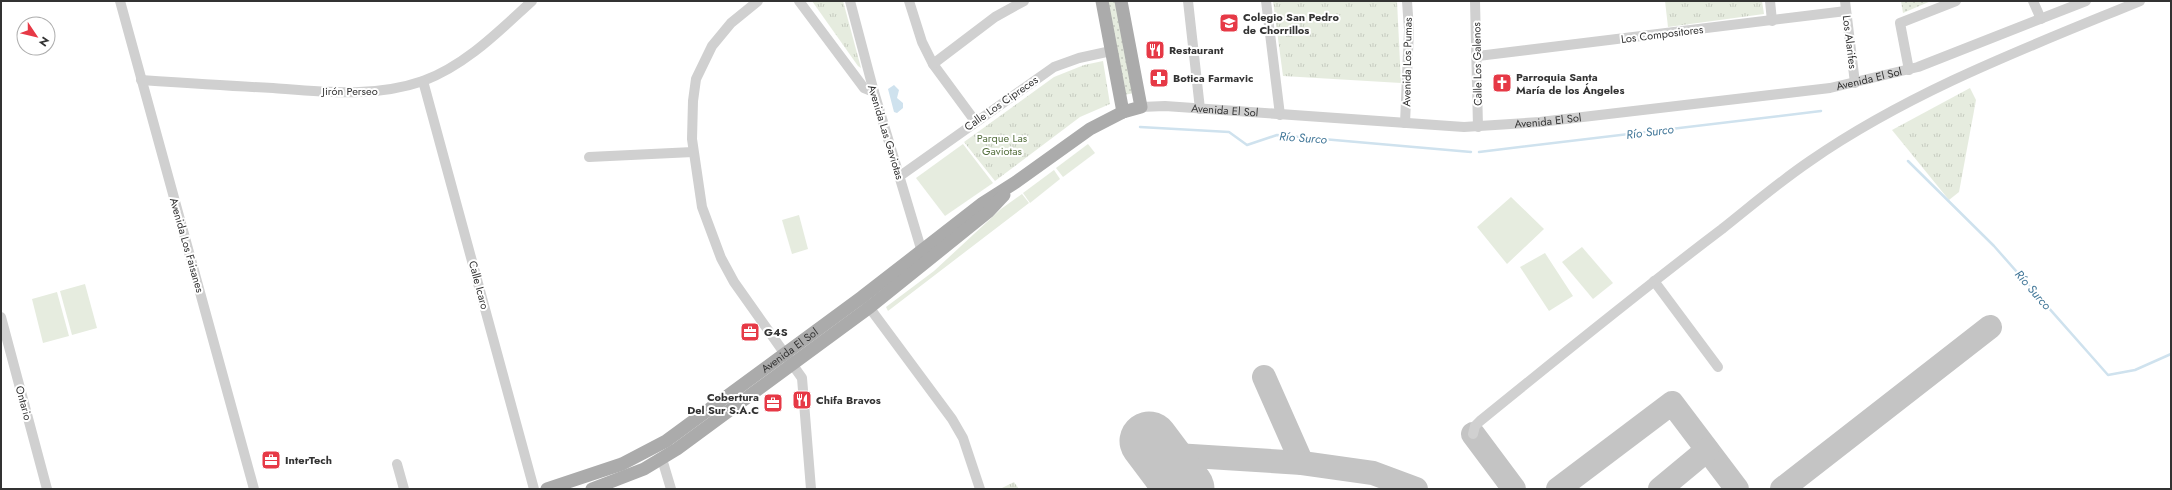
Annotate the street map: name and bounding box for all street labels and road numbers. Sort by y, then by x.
street label: Los Alarifes [1839,14,1861,70]
street label: Avenida Los Pumas [1398,17,1416,107]
street label: Calle Los Galenos [1468,21,1486,106]
street label: Los Compositores [1620,21,1705,47]
street label: Avenida El Sol [1835,63,1903,94]
street label: Calle Los Cipreces [961,71,1042,134]
street label: Jirón Perseo [320,83,378,99]
street label: Avenida Las Gaviotas [864,83,908,182]
street label: Avenida El Sol [1191,100,1259,121]
street label: Avenida El Sol [1514,109,1582,132]
street label: Avenida Los Faisanes [166,196,208,295]
street label: Calle Icaro [465,259,493,311]
street label: Avenida El Sol [758,324,821,377]
street label: Ontario [12,384,36,422]

